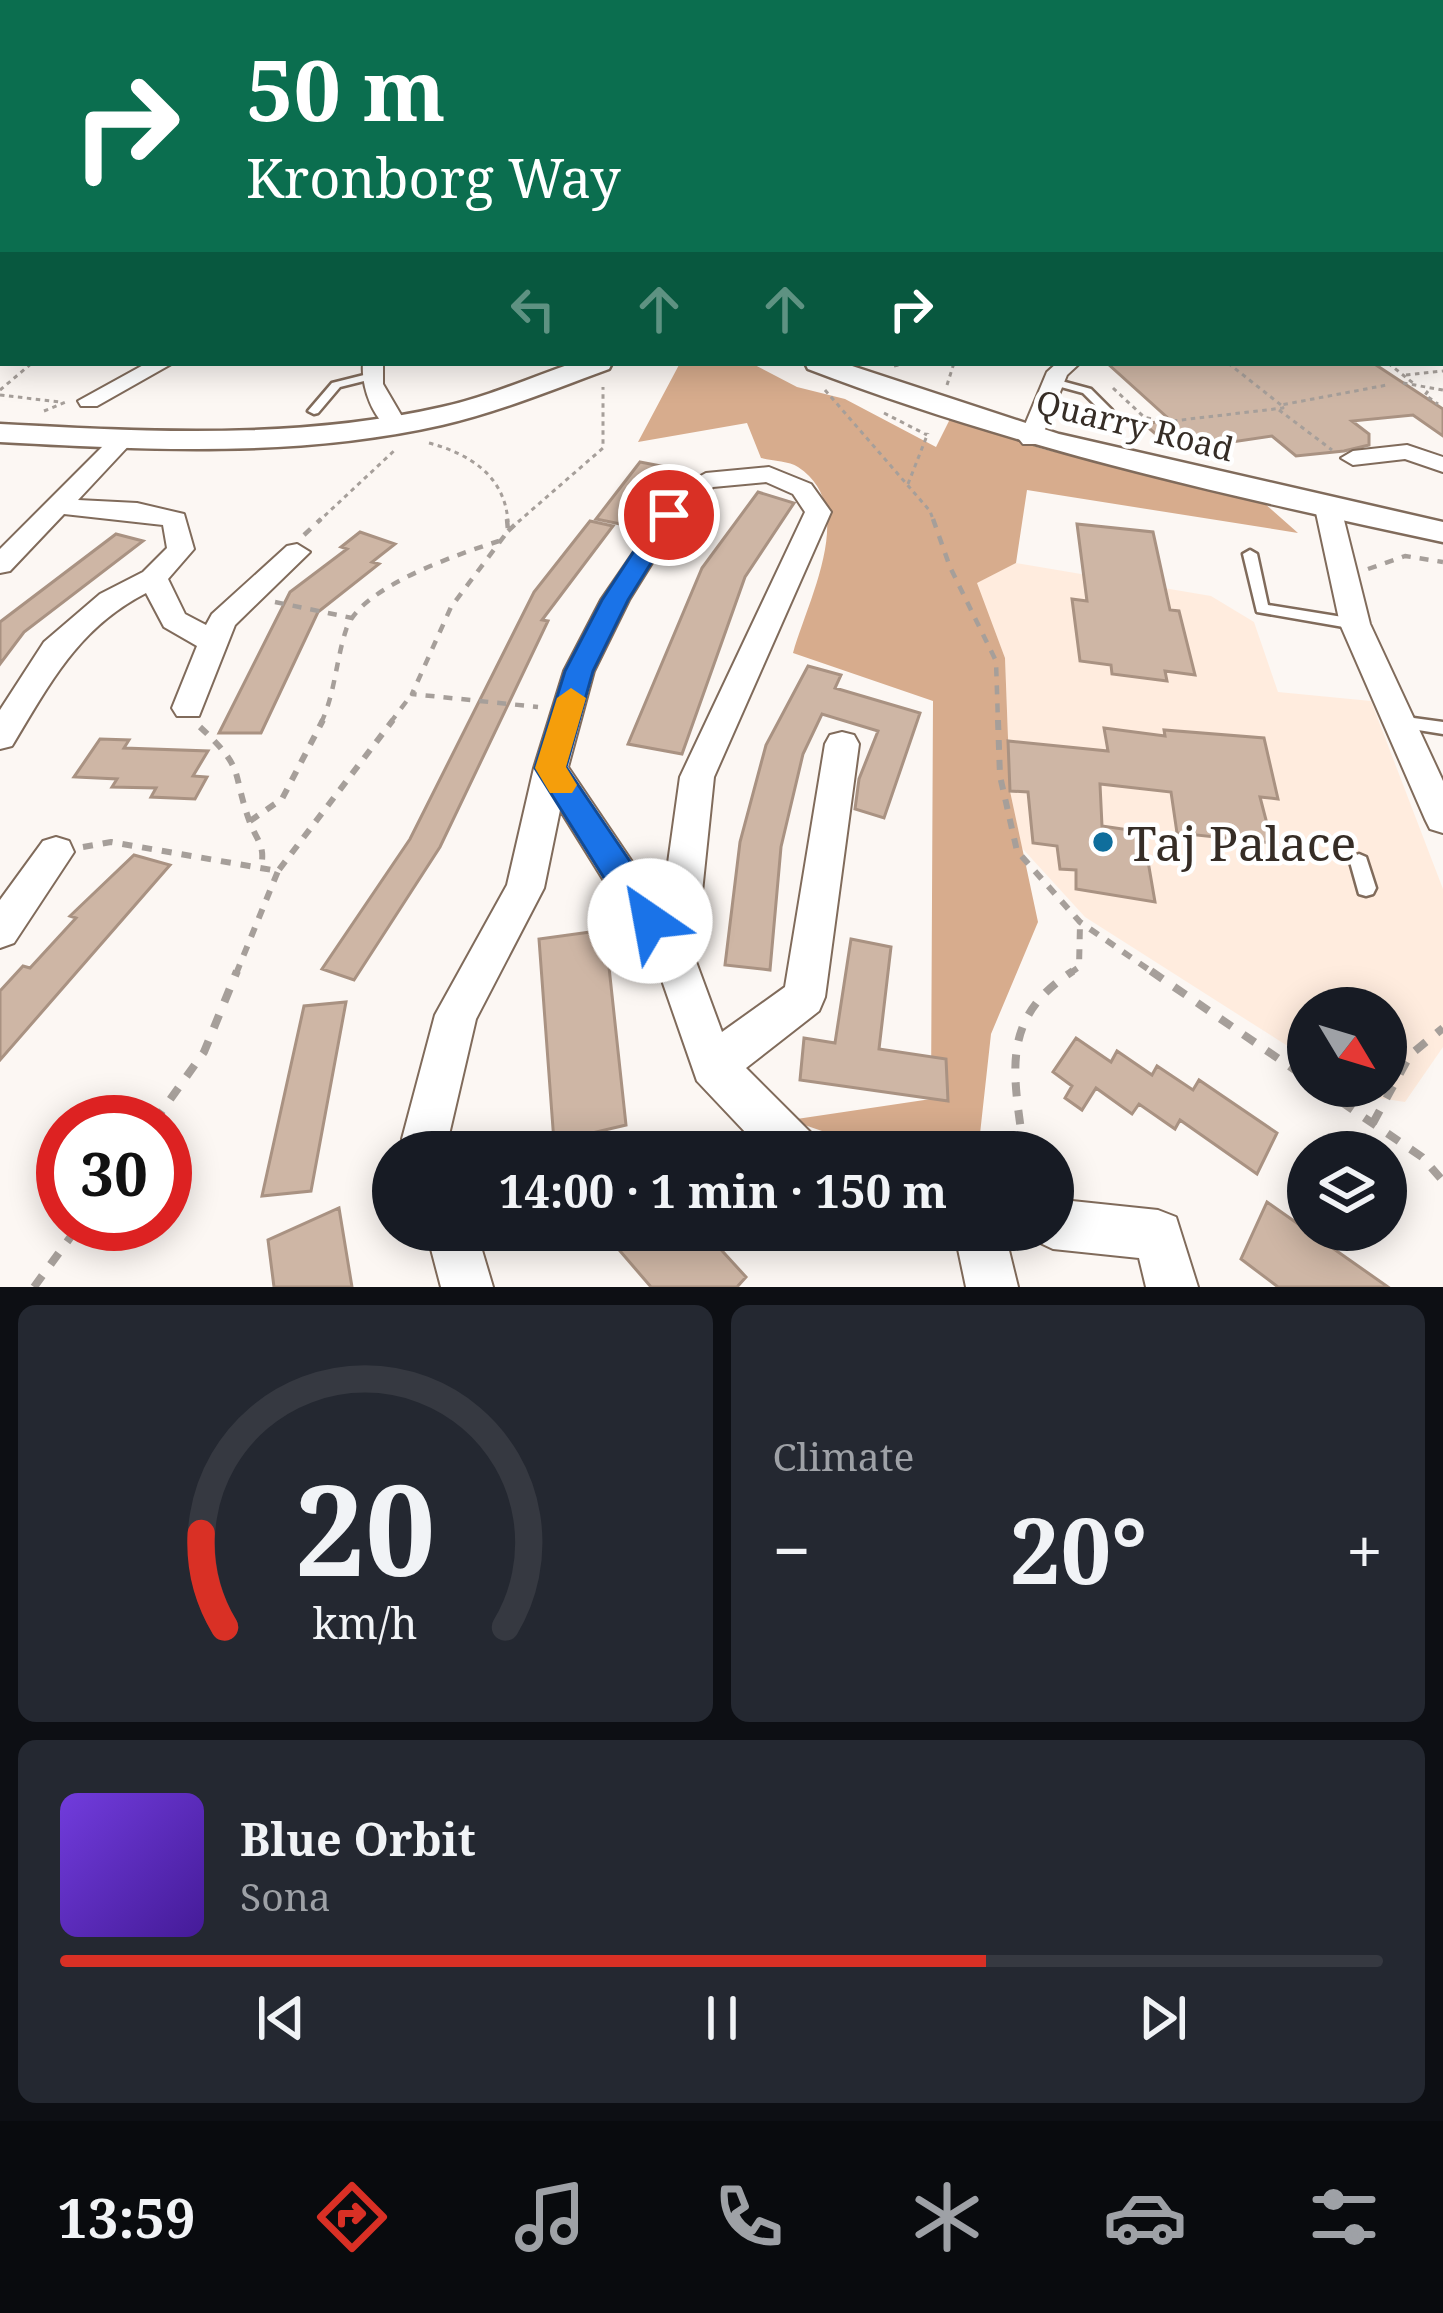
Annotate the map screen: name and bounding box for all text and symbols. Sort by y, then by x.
text: 50 m [246,31,446,146]
icon: right [48,48,204,204]
text: Kronborg Way [246,140,621,214]
icon: left [500,276,566,342]
icon: ahead [626,276,692,342]
icon: ahead [752,276,818,342]
icon: right [878,276,944,342]
street label: Quarry Road [1032,379,1238,471]
pin [618,464,720,566]
icon: arrive [636,482,702,548]
place label: Taj Palace [1127,810,1356,875]
marker: Taj Palace [1090,829,1116,855]
position arrow [587,858,713,984]
north arrow [1287,987,1407,1107]
map controls [1287,987,1407,1251]
speed limit sign: 30 [36,1095,192,1251]
button: layers [1287,1131,1407,1251]
text: 14:00 · 1 min · 150 m [499,1160,947,1221]
text: Climate [773,1429,914,1482]
text: 20 [295,1443,436,1613]
text: 20° [1010,1488,1147,1610]
text: − [773,1504,811,1594]
text: + [1346,1504,1383,1594]
text: km/h [313,1592,418,1651]
text: Blue Orbit [240,1808,476,1869]
text: Sona [240,1869,331,1922]
icon: previous [248,1985,314,2051]
icon: pause [689,1985,755,2051]
icon: next [1130,1985,1196,2051]
icon: directions [310,2175,394,2259]
icon: music [508,2175,592,2259]
icon: phone [707,2175,791,2259]
icon: climate [905,2175,989,2259]
icon: car [1103,2175,1187,2259]
icon: filters [1302,2175,1386,2259]
text: 13:59 [57,2180,196,2254]

